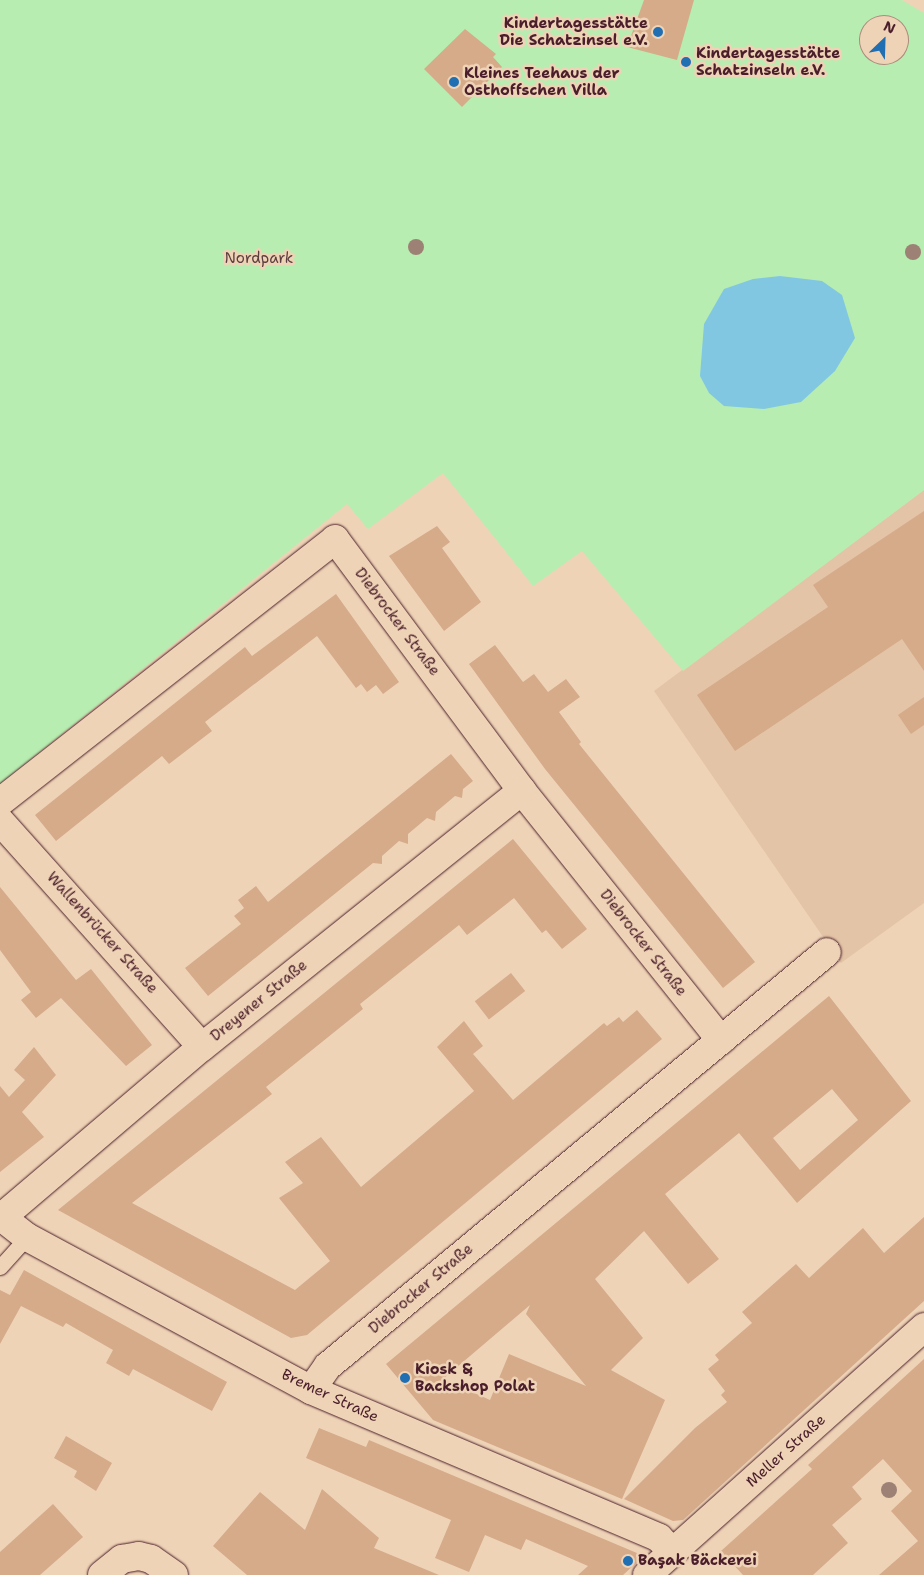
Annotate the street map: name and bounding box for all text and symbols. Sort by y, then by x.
place label: Kindertagesstätte Die Schatzinsel e.V. [499,14,648,49]
north arrow [859,15,909,65]
text: N [881,17,898,38]
marker: Kindertagesstätte Die Schatzinsel e.V. [652,26,664,38]
place label: Kindertagesstätte Schatzinseln e.V. [696,44,840,79]
marker: Kindertagesstätte Schatzinseln e.V. [680,56,692,68]
place label: Kleines Teehaus der Osthoffschen Villa [464,64,620,99]
marker: Kleines Teehaus der Osthoffschen Villa [448,76,460,88]
park label: Nordpark [225,250,293,268]
street label: Diebrocker Straße [351,564,443,680]
street label: Wallenbrücker Straße [43,868,161,998]
street label: Diebrocker Straße [596,886,690,1000]
street label: Dreyener Straße [207,957,311,1045]
street label: Diebrocker Straße [365,1240,477,1338]
place label: Kiosk & Backshop Polat [415,1360,535,1395]
street label: Bremer Straße [279,1366,381,1426]
marker: Kiosk & Backshop Polat [399,1372,411,1384]
street label: Meller Straße [743,1411,829,1491]
place label: Başak Bäckerei [638,1552,757,1570]
marker: Başak Bäckerei [622,1555,634,1567]

